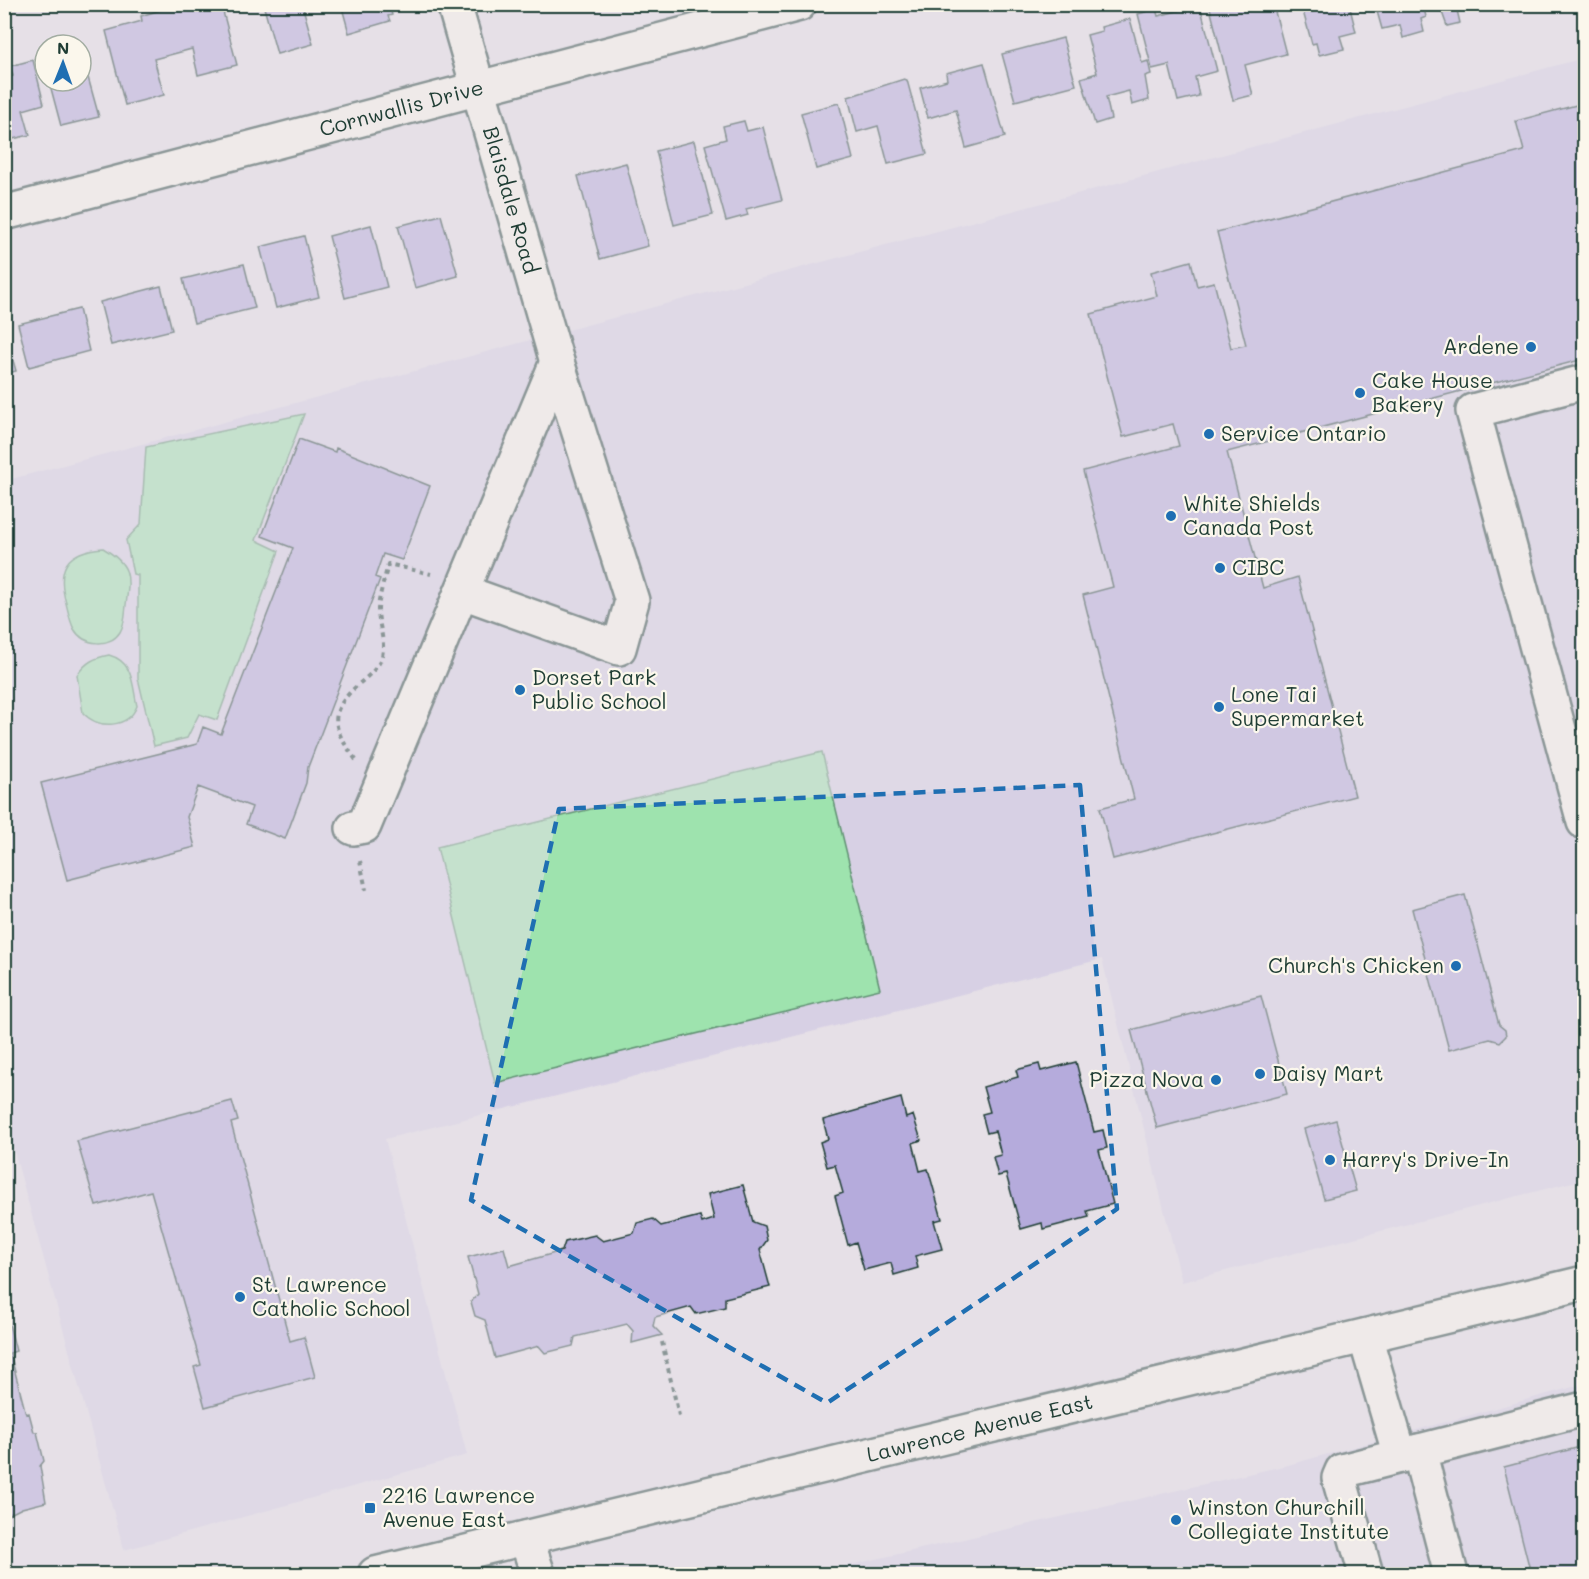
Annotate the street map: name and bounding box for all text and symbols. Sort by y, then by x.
north arrow [33,33,93,93]
text: N [57,37,70,58]
street label: Cornwallis Drive [316,73,486,142]
street label: Blaisdale Road [478,123,546,276]
place label: Ardene [1443,332,1519,359]
marker: Ardene [1524,340,1538,354]
place label: Cake House Bakery [1372,366,1493,417]
marker: Cake House Bakery [1353,386,1367,400]
place label: Service Ontario [1221,419,1386,446]
marker: Service Ontario [1202,427,1216,441]
place label: White Shields Canada Post [1183,489,1321,540]
marker: White Shields Canada Post [1164,509,1178,523]
place label: CIBC [1232,553,1284,580]
marker: CIBC [1213,561,1227,575]
place label: Dorset Park Public School [532,663,667,714]
place label: Lone Tai Supermarket [1231,680,1365,731]
marker: Dorset Park Public School [513,683,527,697]
marker: Lone Tai Supermarket [1212,700,1226,714]
place label: Church's Chicken [1268,951,1444,978]
marker: Church's Chicken [1449,959,1463,973]
place label: Daisy Mart [1272,1059,1383,1086]
place label: Pizza Nova [1089,1065,1204,1092]
marker: Daisy Mart [1253,1067,1267,1081]
marker: Pizza Nova [1209,1073,1223,1087]
place label: Harry's Drive-In [1342,1145,1509,1172]
marker: Harry's Drive-In [1323,1153,1337,1167]
place label: St. Lawrence Catholic School [252,1270,411,1321]
marker: St. Lawrence Catholic School [233,1290,247,1304]
street label: Lawrence Avenue East [864,1387,1095,1467]
place label: 2216 Lawrence Avenue East [382,1481,535,1532]
place label: Winston Churchill Collegiate Institute [1188,1493,1389,1544]
marker: 2216 Lawrence Avenue East [363,1501,377,1515]
marker: Winston Churchill Collegiate Institute [1169,1513,1183,1527]

